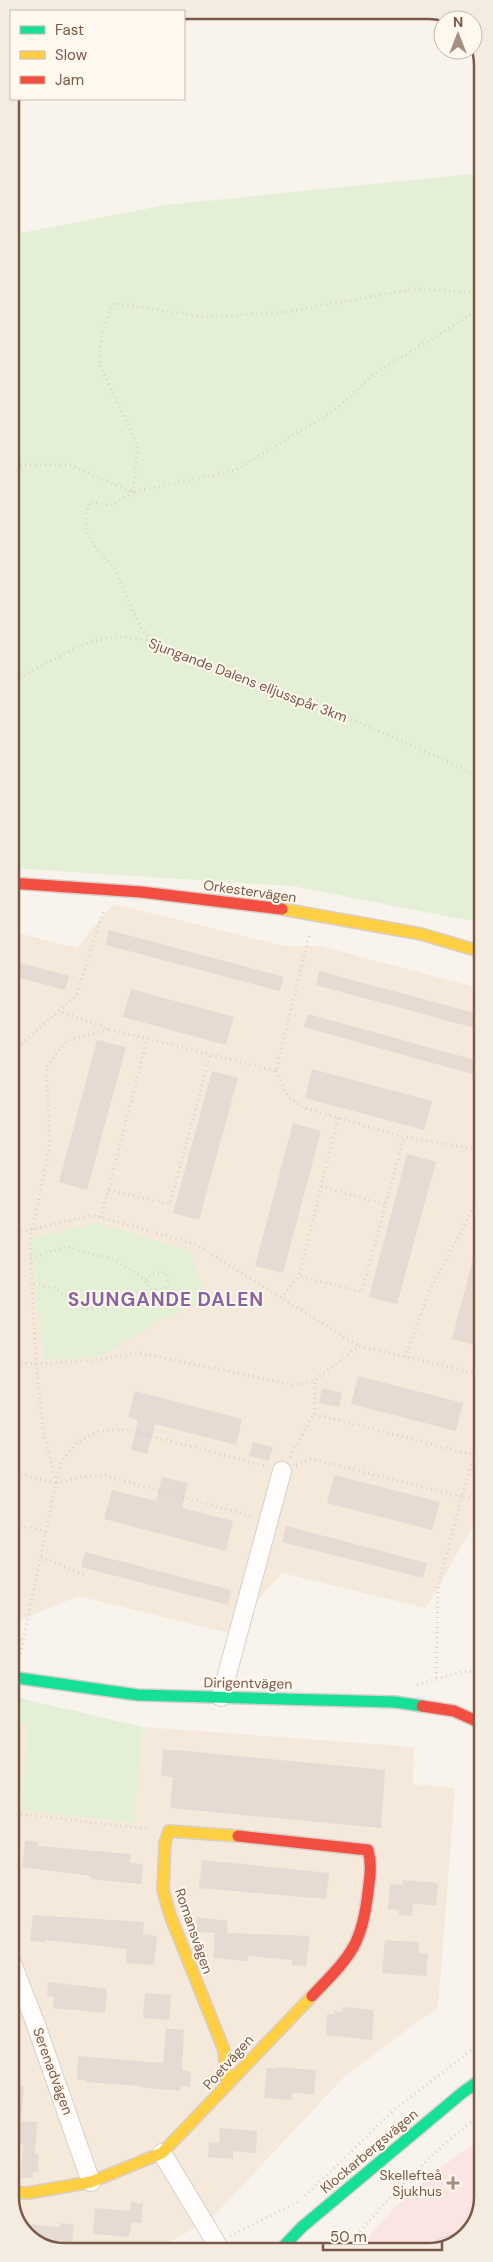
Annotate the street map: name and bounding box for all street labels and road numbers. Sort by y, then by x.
street label: Sjungande Dalens elljusspår 3km [146,634,350,726]
street label: Orkestervägen [202,876,298,906]
street label: Dirigentvägen [203,1673,293,1693]
street label: Romansvägen [171,1886,217,1976]
street label: Serenadvägen [29,2025,77,2117]
street label: Poetvägen [199,2031,257,2093]
street label: Klockarbergsvägen [317,2105,421,2197]

